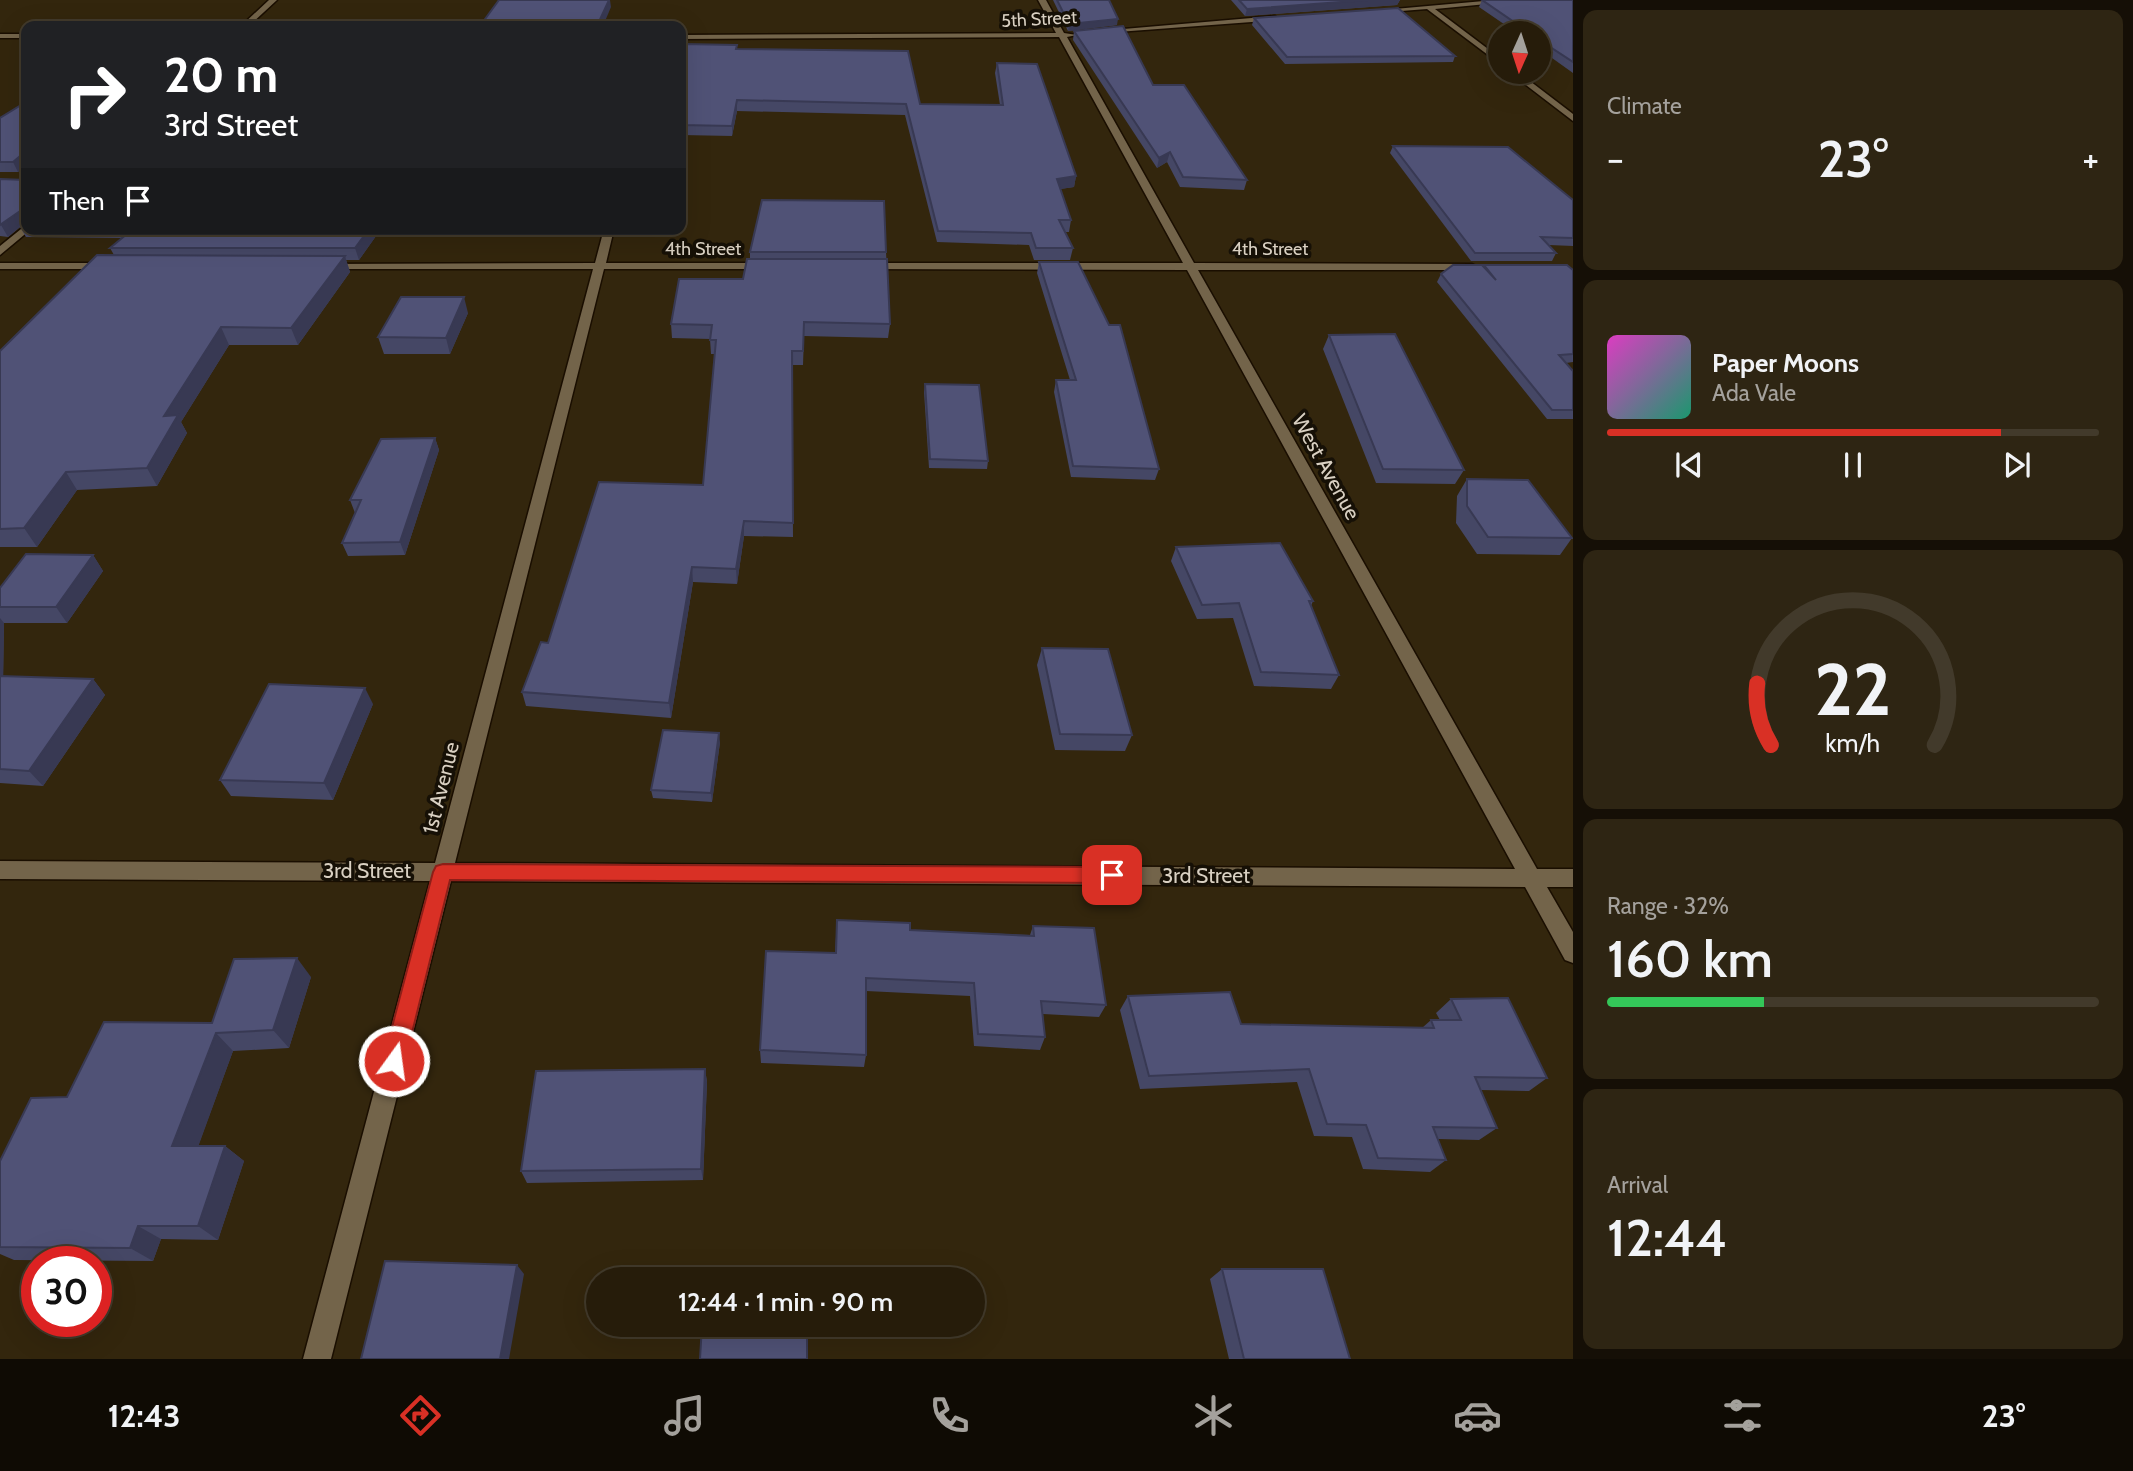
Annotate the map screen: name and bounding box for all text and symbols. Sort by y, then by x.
street label: 5th Street [1001,6,1077,32]
north arrow [1488,21,1550,84]
map controls [1488,21,1551,84]
text: 20 m [164,45,278,104]
icon: right [49,49,140,140]
text: Climate [1607,92,1682,120]
text: 3rd Street [164,105,298,144]
text: 23° [1818,127,1888,190]
text: − [1607,135,1624,182]
text: + [2082,135,2099,182]
icon: arrive [119,182,157,220]
text: Then [49,185,105,217]
street label: 4th Street [665,238,741,260]
street label: 4th Street [1232,238,1308,260]
text: Paper Moons [1712,347,1859,379]
text: Ada Vale [1712,379,1796,407]
street label: West Avenue [1287,410,1366,524]
icon: previous [1670,446,1708,484]
icon: pause [1834,446,1872,484]
icon: next [1998,446,2036,484]
text: 22 [1814,646,1892,734]
text: km/h [1826,728,1880,758]
street label: 1st Avenue [417,739,464,836]
pin [1082,845,1142,905]
icon: arrive [1093,856,1131,894]
street label: 3rd Street [323,858,411,883]
street label: 3rd Street [1162,863,1250,888]
text: Range · 32% [1607,892,1729,920]
text: 160 km [1607,927,1773,990]
position arrow [357,1024,431,1098]
text: Arrival [1607,1171,1668,1199]
text: 12:44 [1607,1206,1727,1269]
speed limit sign: 30 [21,1246,112,1337]
text: 12:44 · 1 min · 90 m [678,1286,893,1318]
icon: directions [396,1391,445,1440]
icon: music [660,1391,709,1440]
icon: phone [925,1391,974,1440]
icon: climate [1189,1391,1238,1440]
icon: car [1453,1391,1502,1440]
icon: filters [1718,1391,1767,1440]
text: 12:43 [108,1396,181,1435]
text: 23° [1982,1396,2025,1435]

